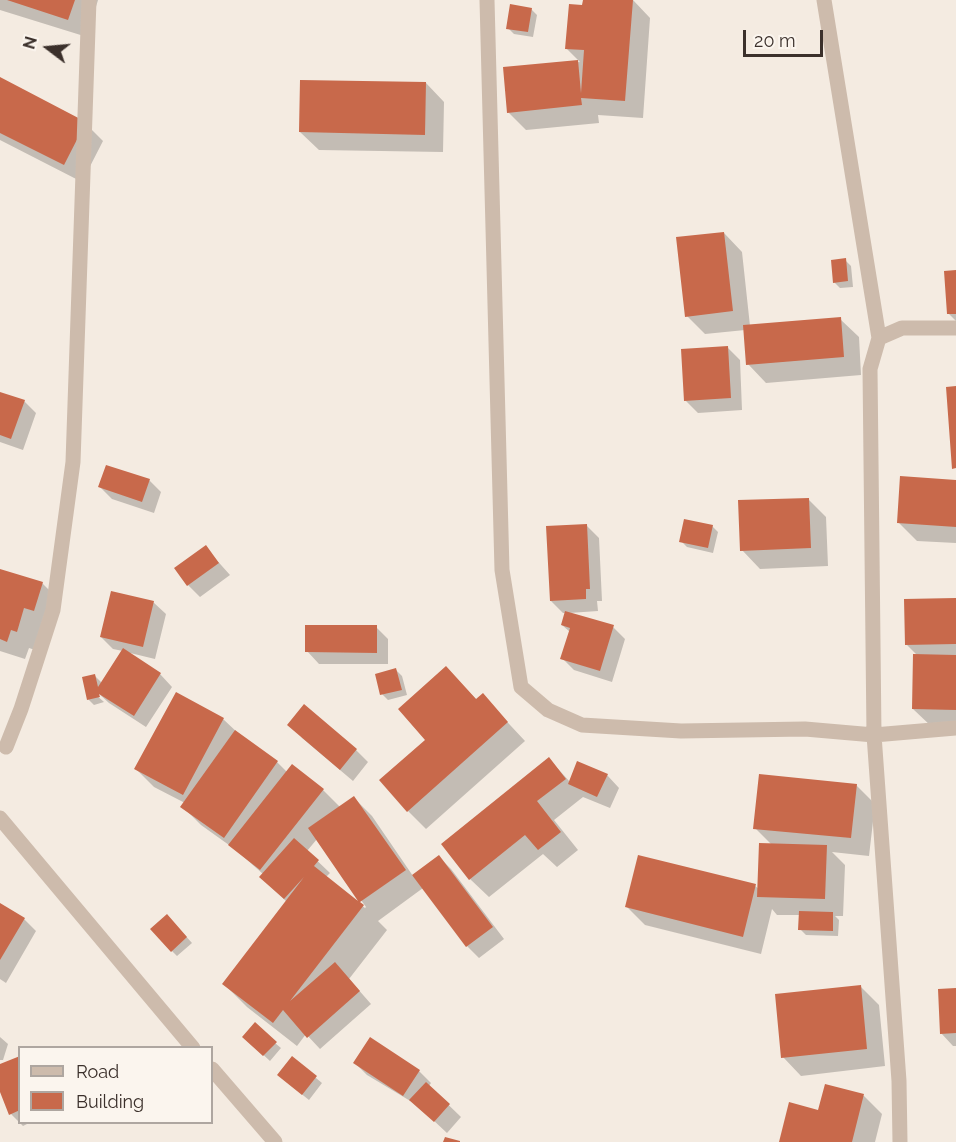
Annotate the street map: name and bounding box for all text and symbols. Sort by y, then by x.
north arrow [18,18,78,78]
scale bar [746,18,826,56]
text: 20 m [754,30,796,51]
text: N [19,34,41,51]
legend [18,1046,213,1124]
text: Road [76,1061,119,1082]
text: Building [76,1091,144,1112]

